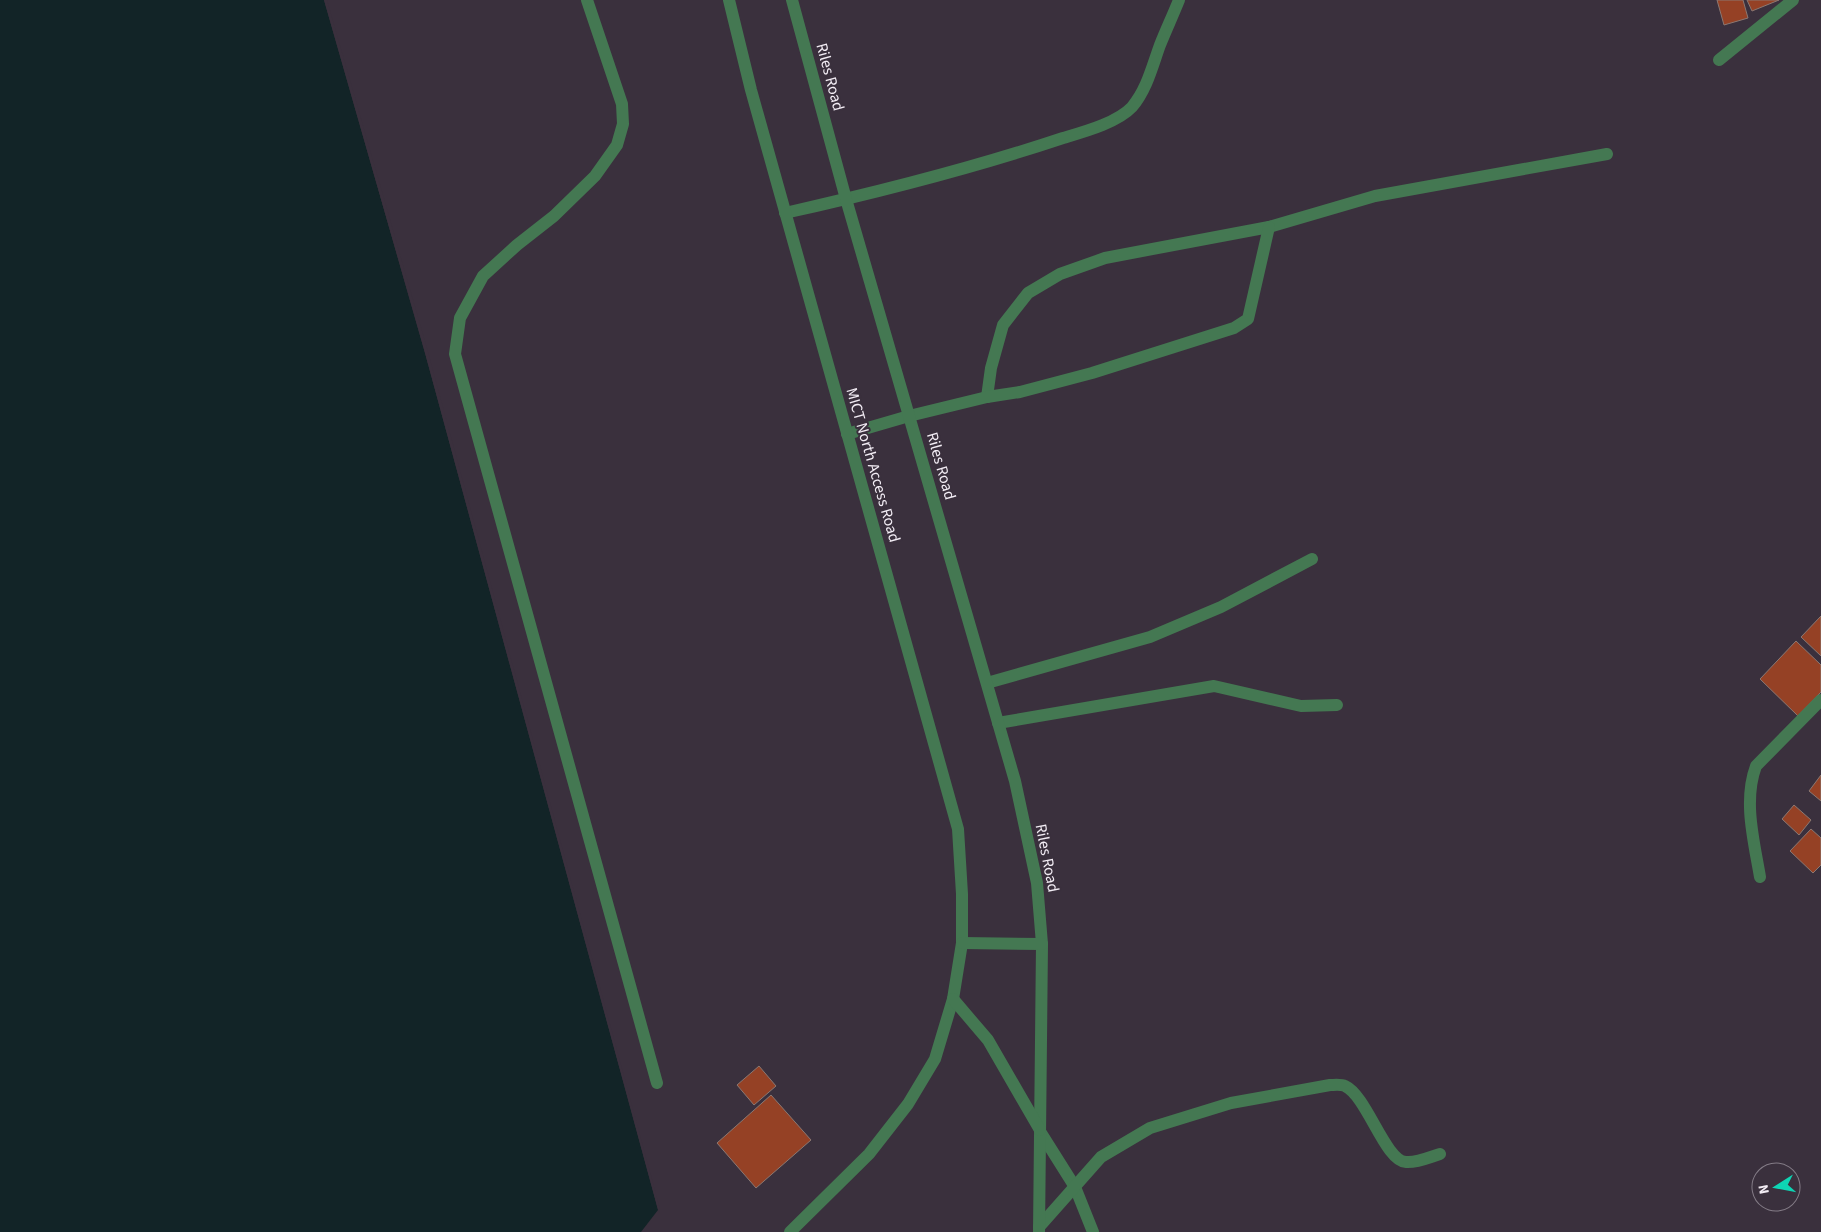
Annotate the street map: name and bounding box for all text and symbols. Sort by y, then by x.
street label: Riles Road [810,41,850,113]
street label: MICT North Access Road [840,385,906,545]
street label: Riles Road [921,430,961,502]
street label: Riles Road [1030,822,1064,894]
north arrow [1751,1162,1801,1212]
text: N [1754,1183,1775,1196]

